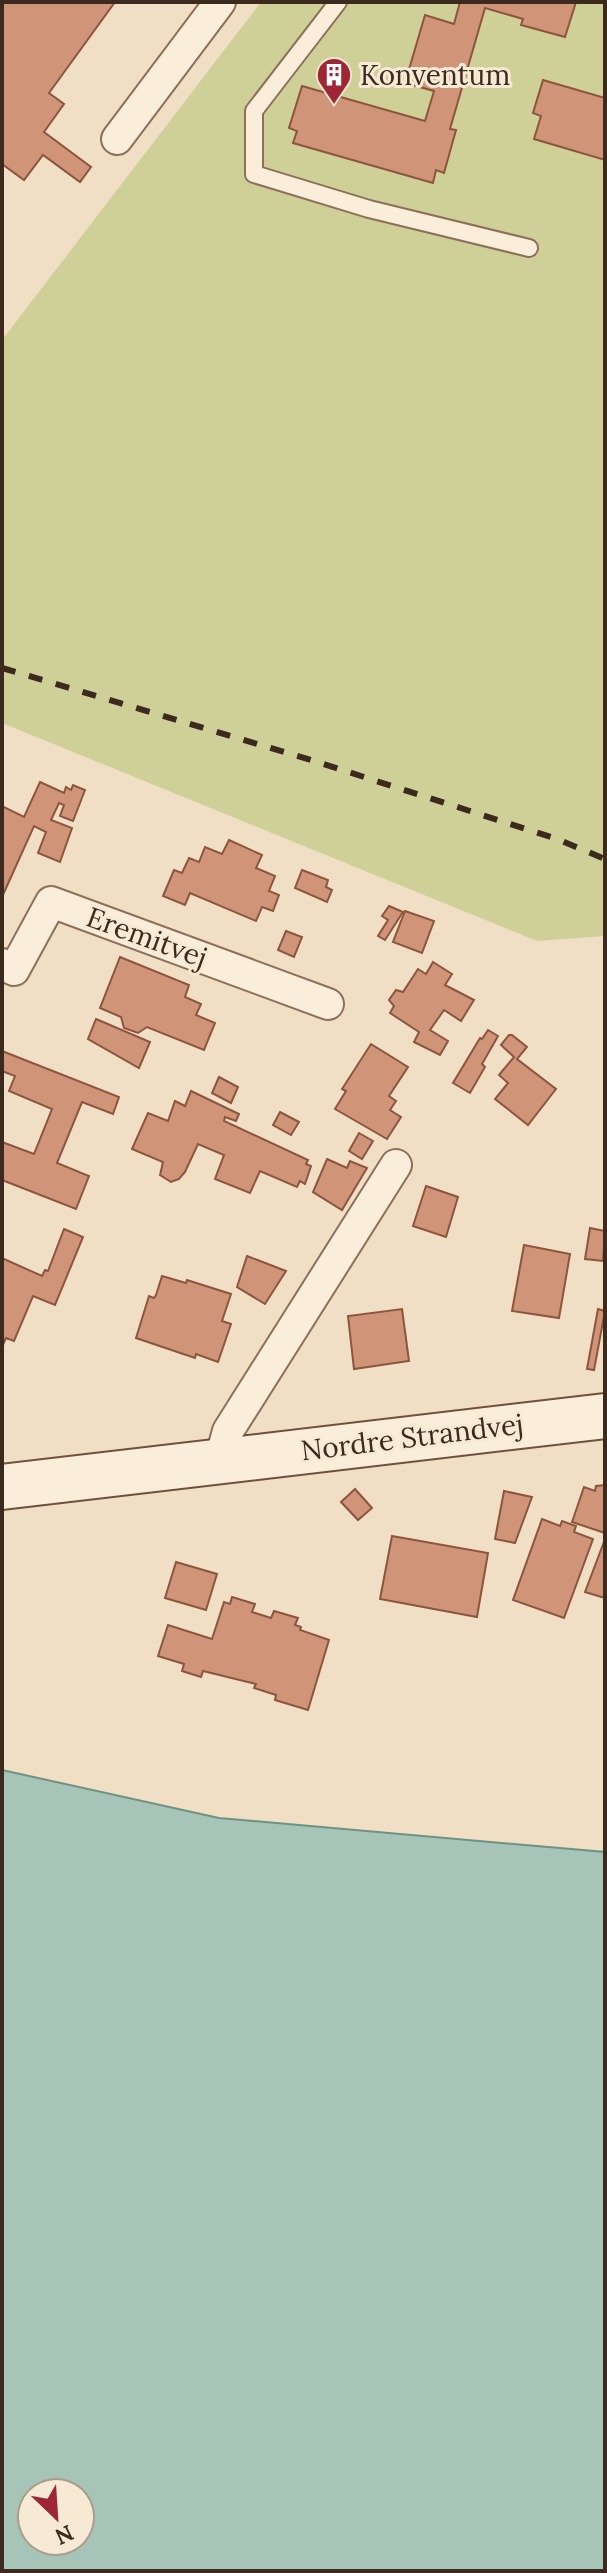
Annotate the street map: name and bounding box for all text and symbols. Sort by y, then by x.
building icon: Konventum [315,56,353,106]
place label: Konventum [360,57,510,93]
street label: Eremitvej [82,899,212,975]
street label: Nordre Strandvej [299,1406,525,1468]
north arrow [16,2477,96,2557]
text: N [51,2519,78,2551]

